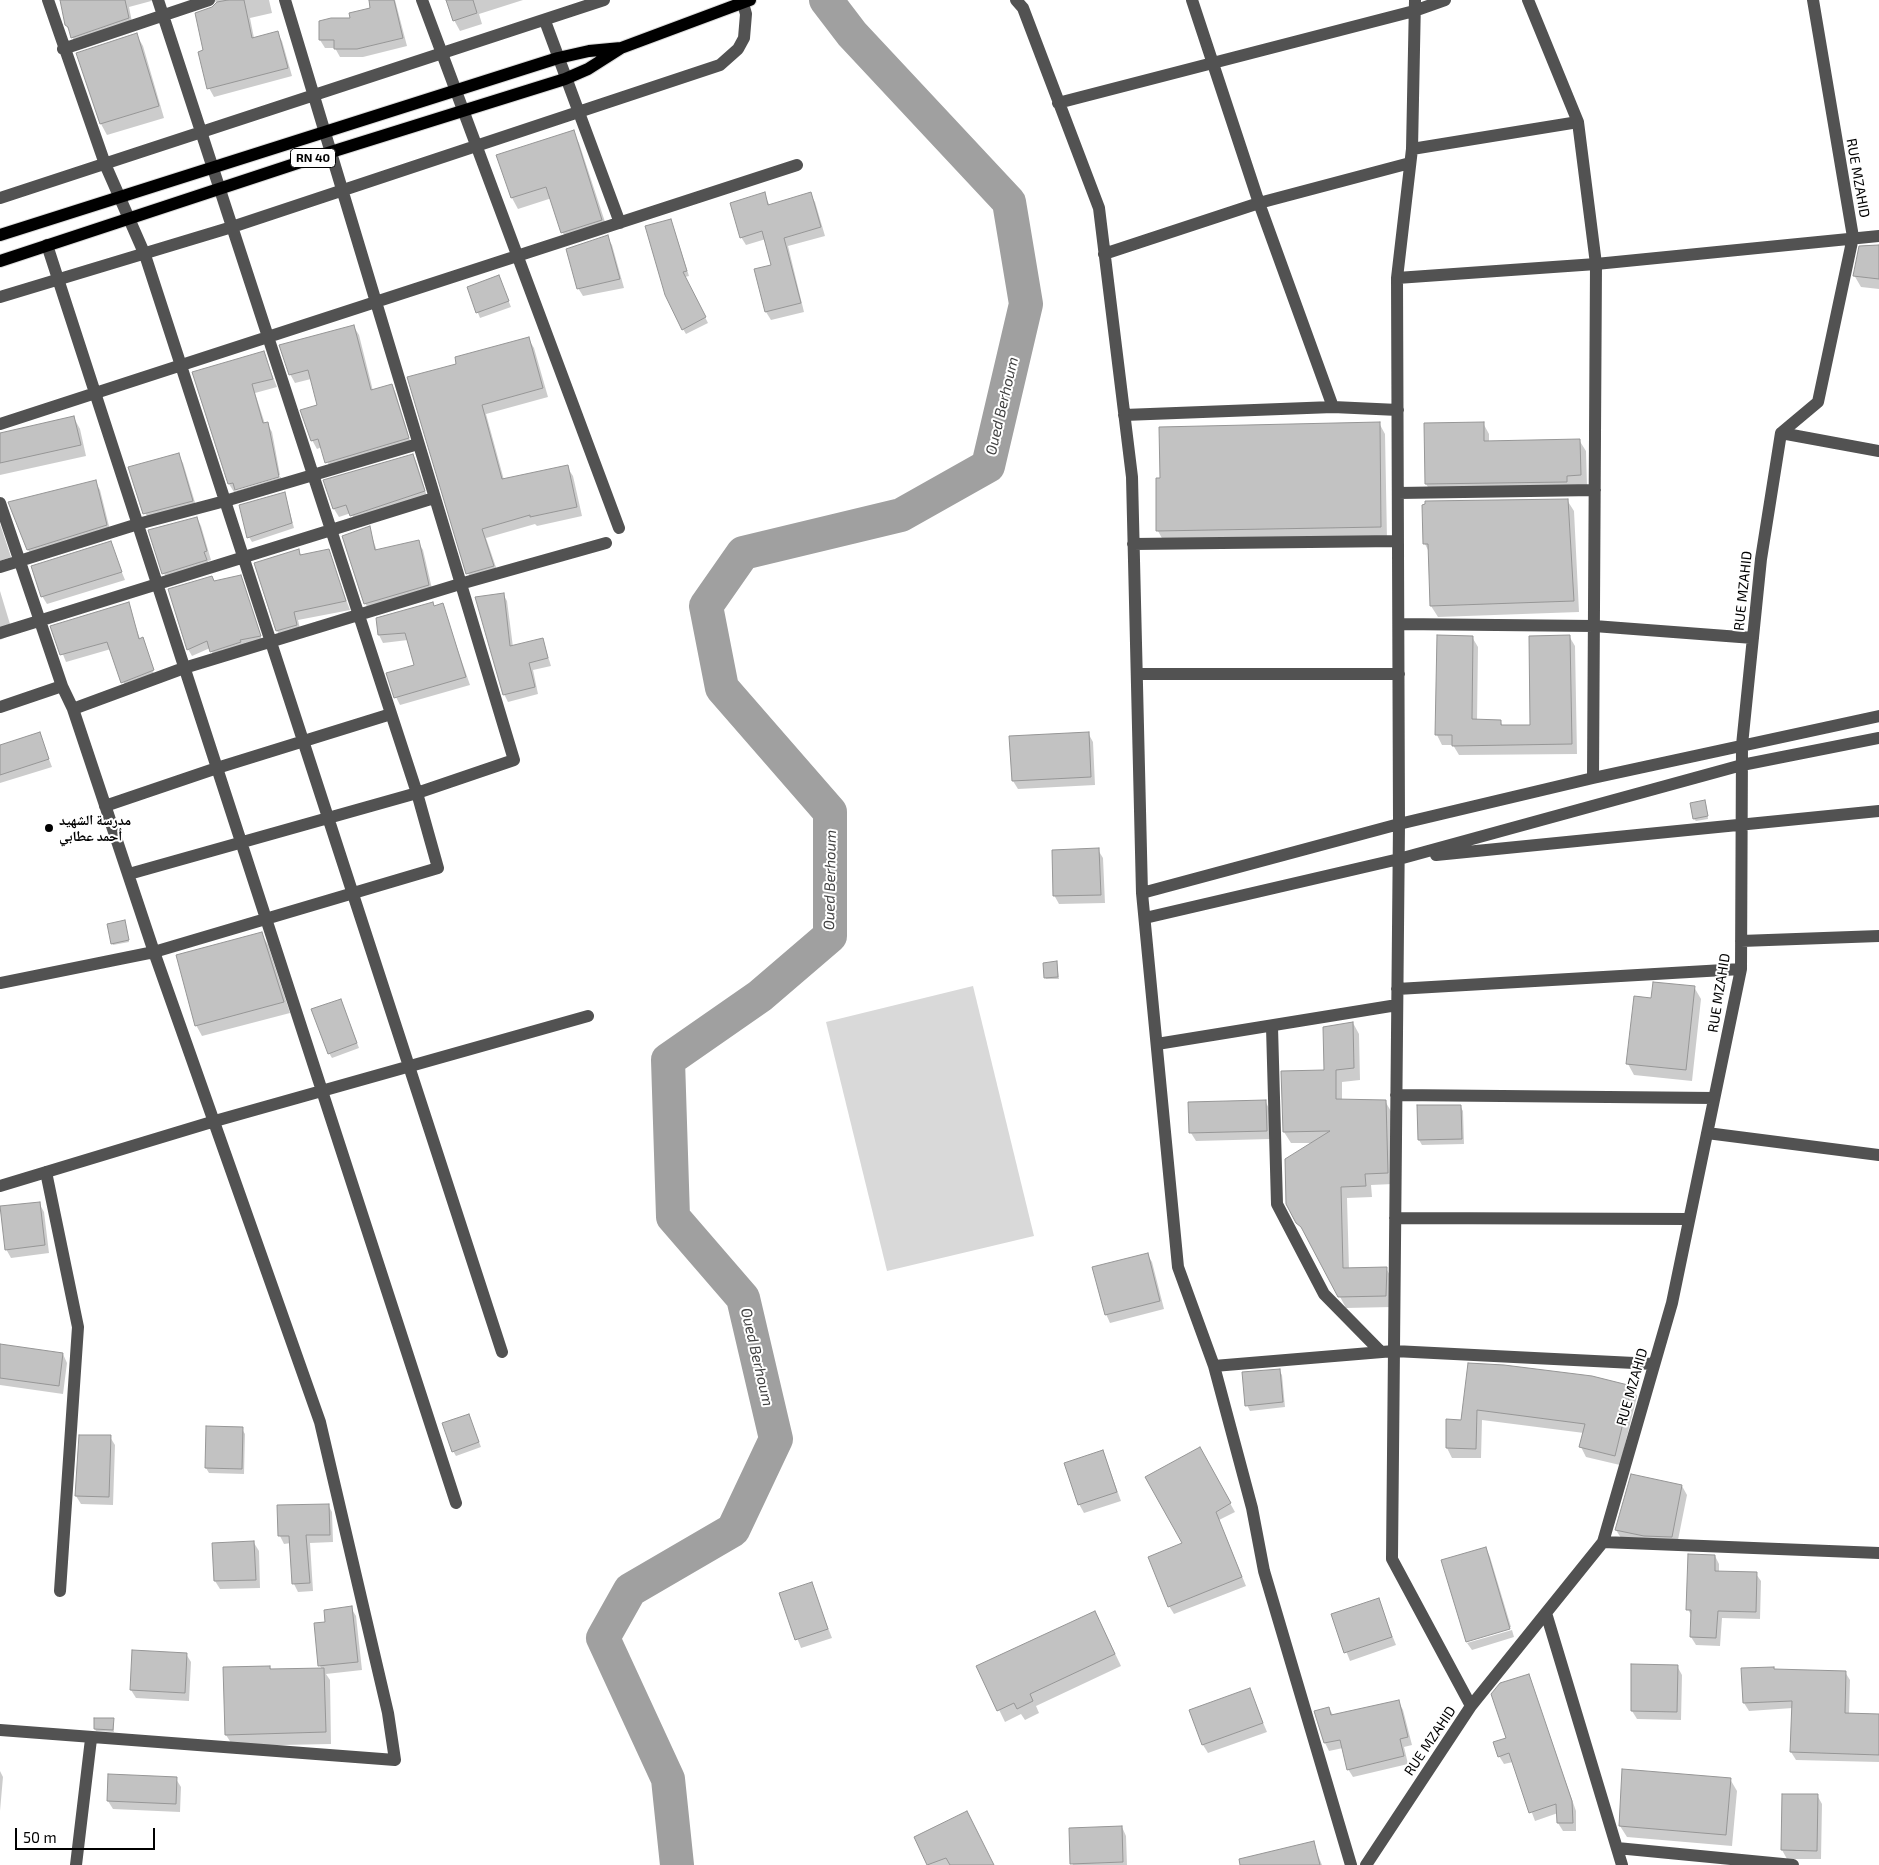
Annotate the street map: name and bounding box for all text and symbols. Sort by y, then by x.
street label: RUE MZAHID [1843,137,1873,219]
road number: RN 40 [290,148,336,168]
water label: Oued Berhoum [982,355,1022,457]
street label: RUE MZAHID [1730,550,1756,632]
place label: مدرسة الشهيد أحمد عطابي [59,812,131,844]
marker: مدرسة الشهيد أحمد عطابي [43,822,55,834]
water label: Oued Berhoum [820,830,840,930]
street label: RUE MZAHID [1704,952,1734,1034]
water label: Oued Berhoum [737,1306,777,1408]
street label: RUE MZAHID [1613,1346,1651,1428]
street label: RUE MZAHID [1401,1703,1459,1779]
scale bar [18,1818,158,1850]
text: 50 m [23,1828,57,1846]

